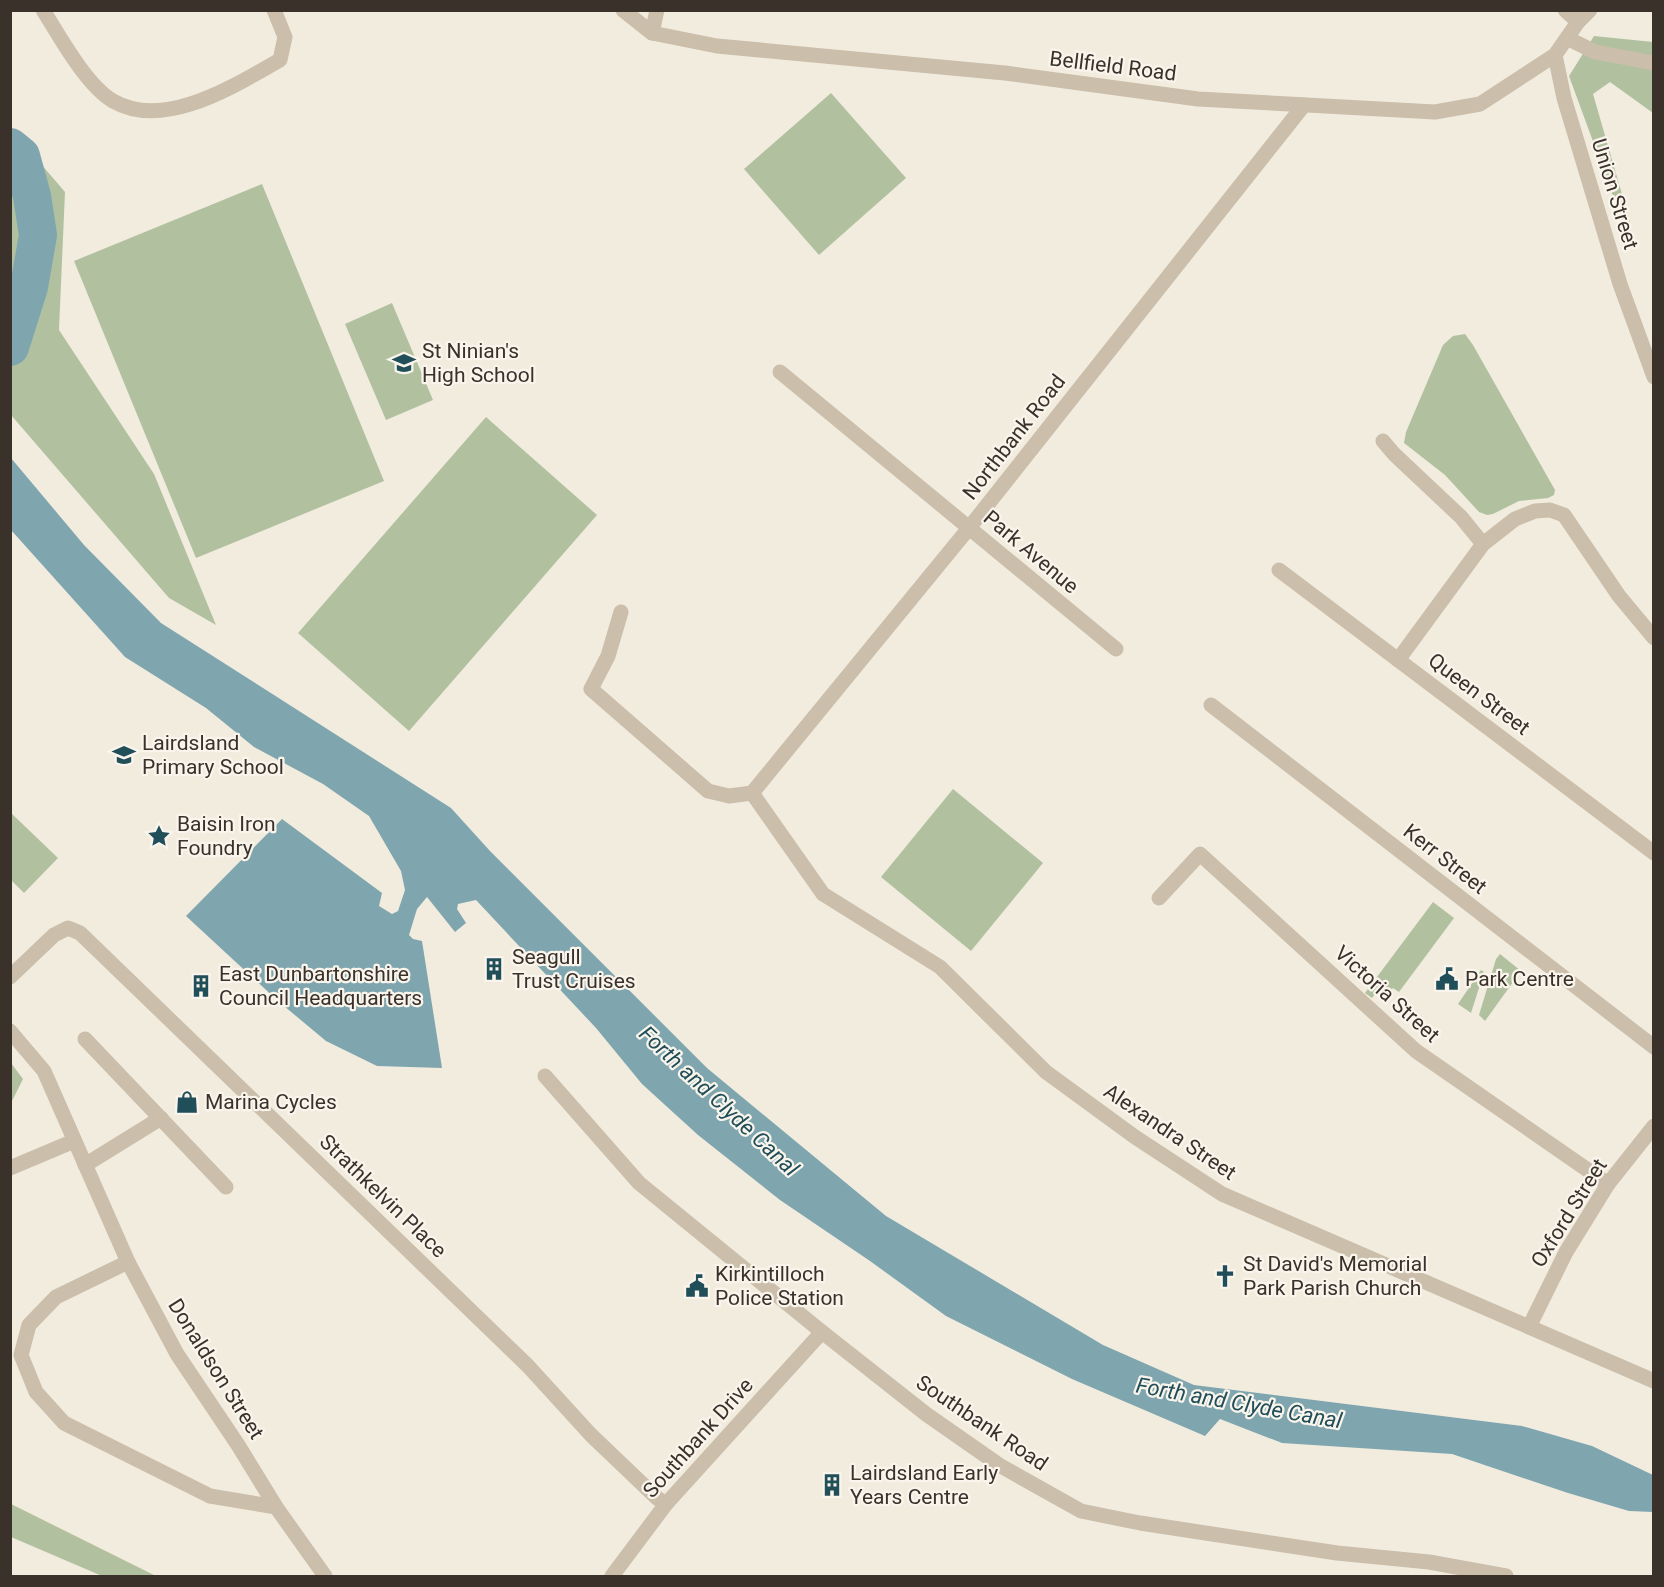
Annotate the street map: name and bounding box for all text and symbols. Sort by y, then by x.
street label: Bellfield Road [1048,46,1178,86]
street label: Union Street [1587,136,1643,252]
place label: St Ninian's High School [422,339,535,387]
school or university icon: St Ninian's High School [391,350,417,376]
street label: Northbank Road [958,370,1070,504]
street label: Park Avenue [979,505,1083,599]
street label: Queen Street [1424,648,1534,740]
place label: Lairdsland Primary School [142,731,284,779]
school or university icon: Lairdsland Primary School [111,742,137,768]
place label: Baisin Iron Foundry [177,812,276,860]
street label: Kerr Street [1399,819,1491,899]
place icon: Baisin Iron Foundry [146,823,172,849]
street label: Victoria Street [1330,941,1444,1047]
place label: Seagull Trust Cruises [512,945,636,993]
building icon: Seagull Trust Cruises [481,956,507,982]
place label: East Dunbartonshire Council Headquarters [219,962,422,1010]
public building icon: Park Centre [1434,966,1460,992]
place label: Park Centre [1465,967,1574,991]
building icon: East Dunbartonshire Council Headquarters [188,973,214,999]
water label: Forth and Clyde Canal [634,1021,804,1182]
street label: Alexandra Street [1099,1079,1241,1185]
shop icon: Marina Cycles [174,1089,200,1115]
place label: Marina Cycles [205,1090,337,1114]
street label: Strathkelvin Place [315,1130,451,1262]
street label: Oxford Street [1526,1154,1612,1272]
place label: St David's Memorial Park Parish Church [1243,1252,1427,1300]
place label: Kirkintilloch Police Station [715,1262,844,1310]
church icon: St David's Memorial Park Parish Church [1212,1263,1238,1289]
public building icon: Kirkintilloch Police Station [684,1273,710,1299]
street label: Donaldson Street [163,1294,269,1444]
street label: Southbank Road [912,1370,1052,1476]
street label: Southbank Drive [638,1373,758,1503]
water label: Forth and Clyde Canal [1134,1373,1345,1434]
place label: Lairdsland Early Years Centre [850,1461,998,1509]
building icon: Lairdsland Early Years Centre [819,1472,845,1498]

